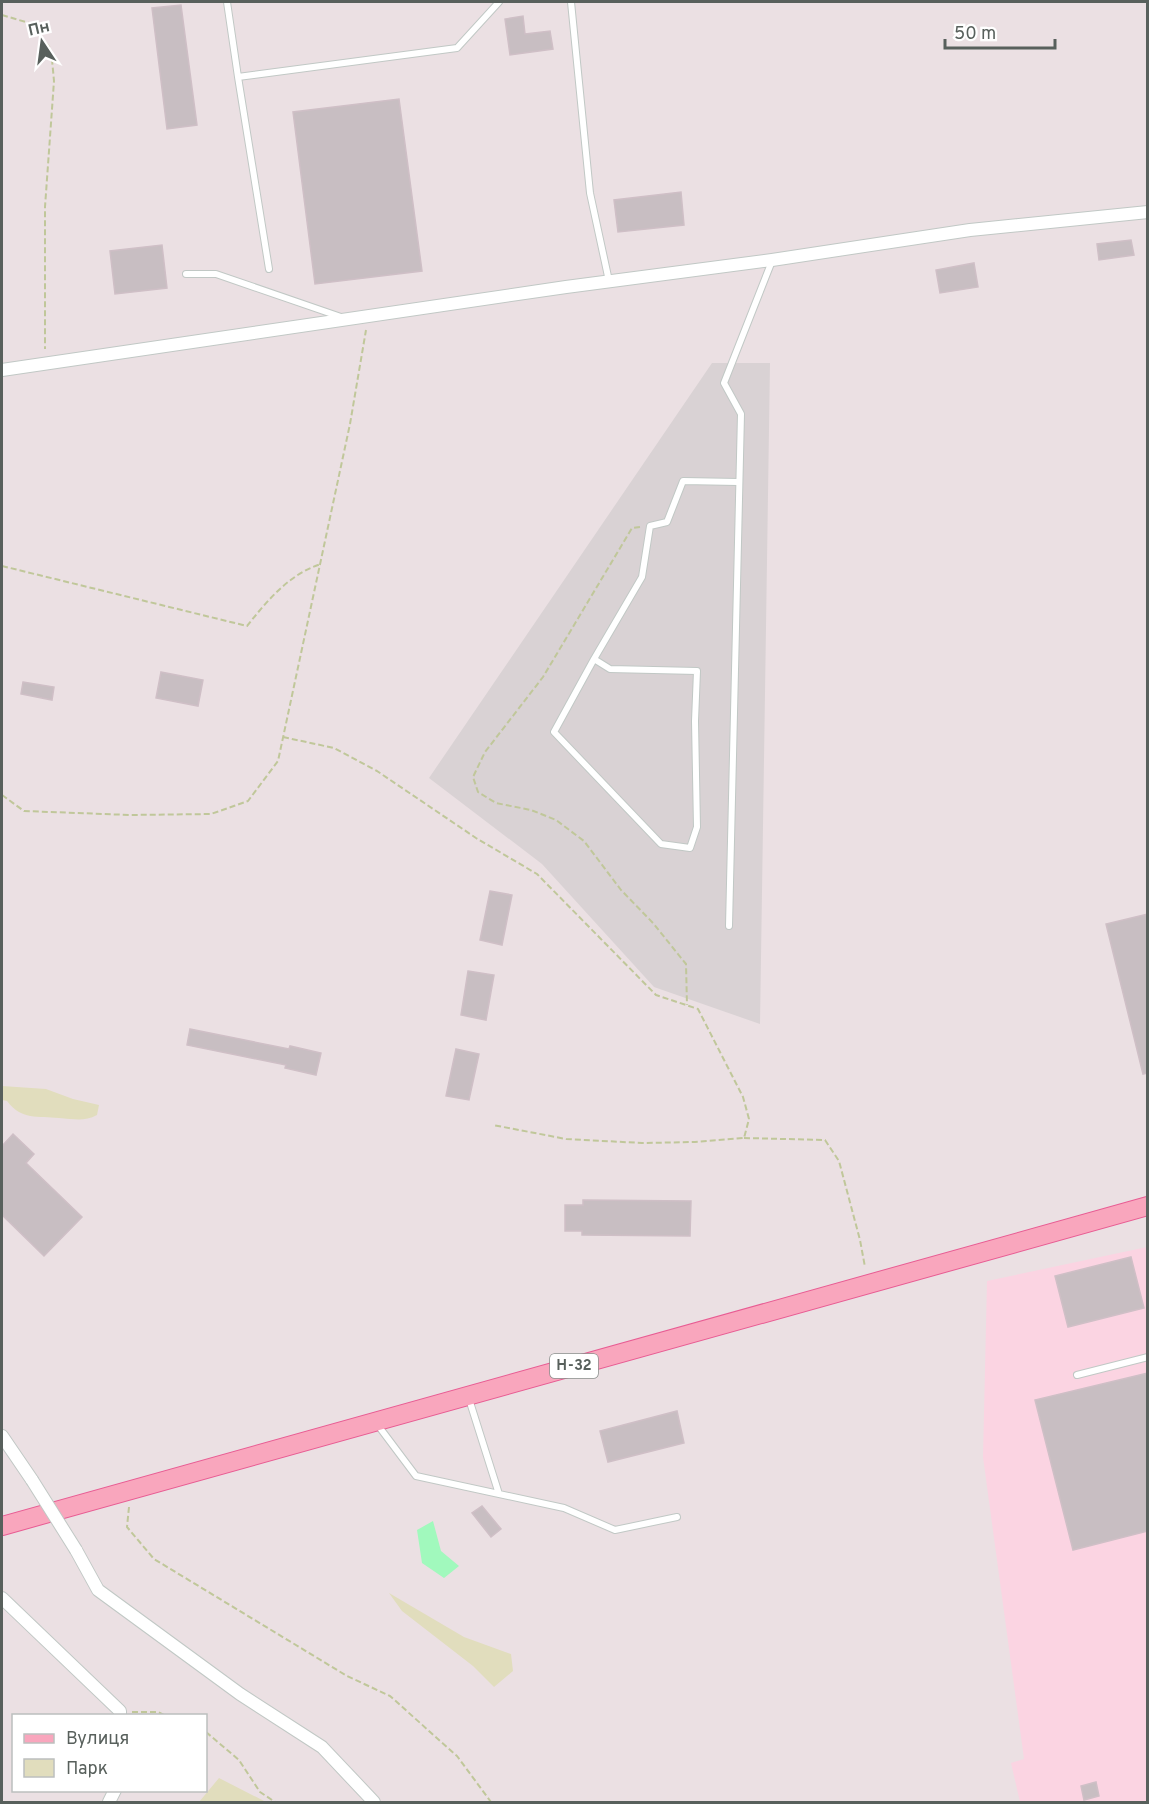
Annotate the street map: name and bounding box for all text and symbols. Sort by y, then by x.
north arrow [12,12,72,72]
scale bar [945,12,1054,50]
text: Пн [26,17,52,42]
text: 50 m [954,23,996,46]
road number: Н-32 [550,1354,598,1378]
legend [12,1714,207,1792]
text: Вулиця [66,1728,129,1751]
text: Парк [66,1758,108,1781]

